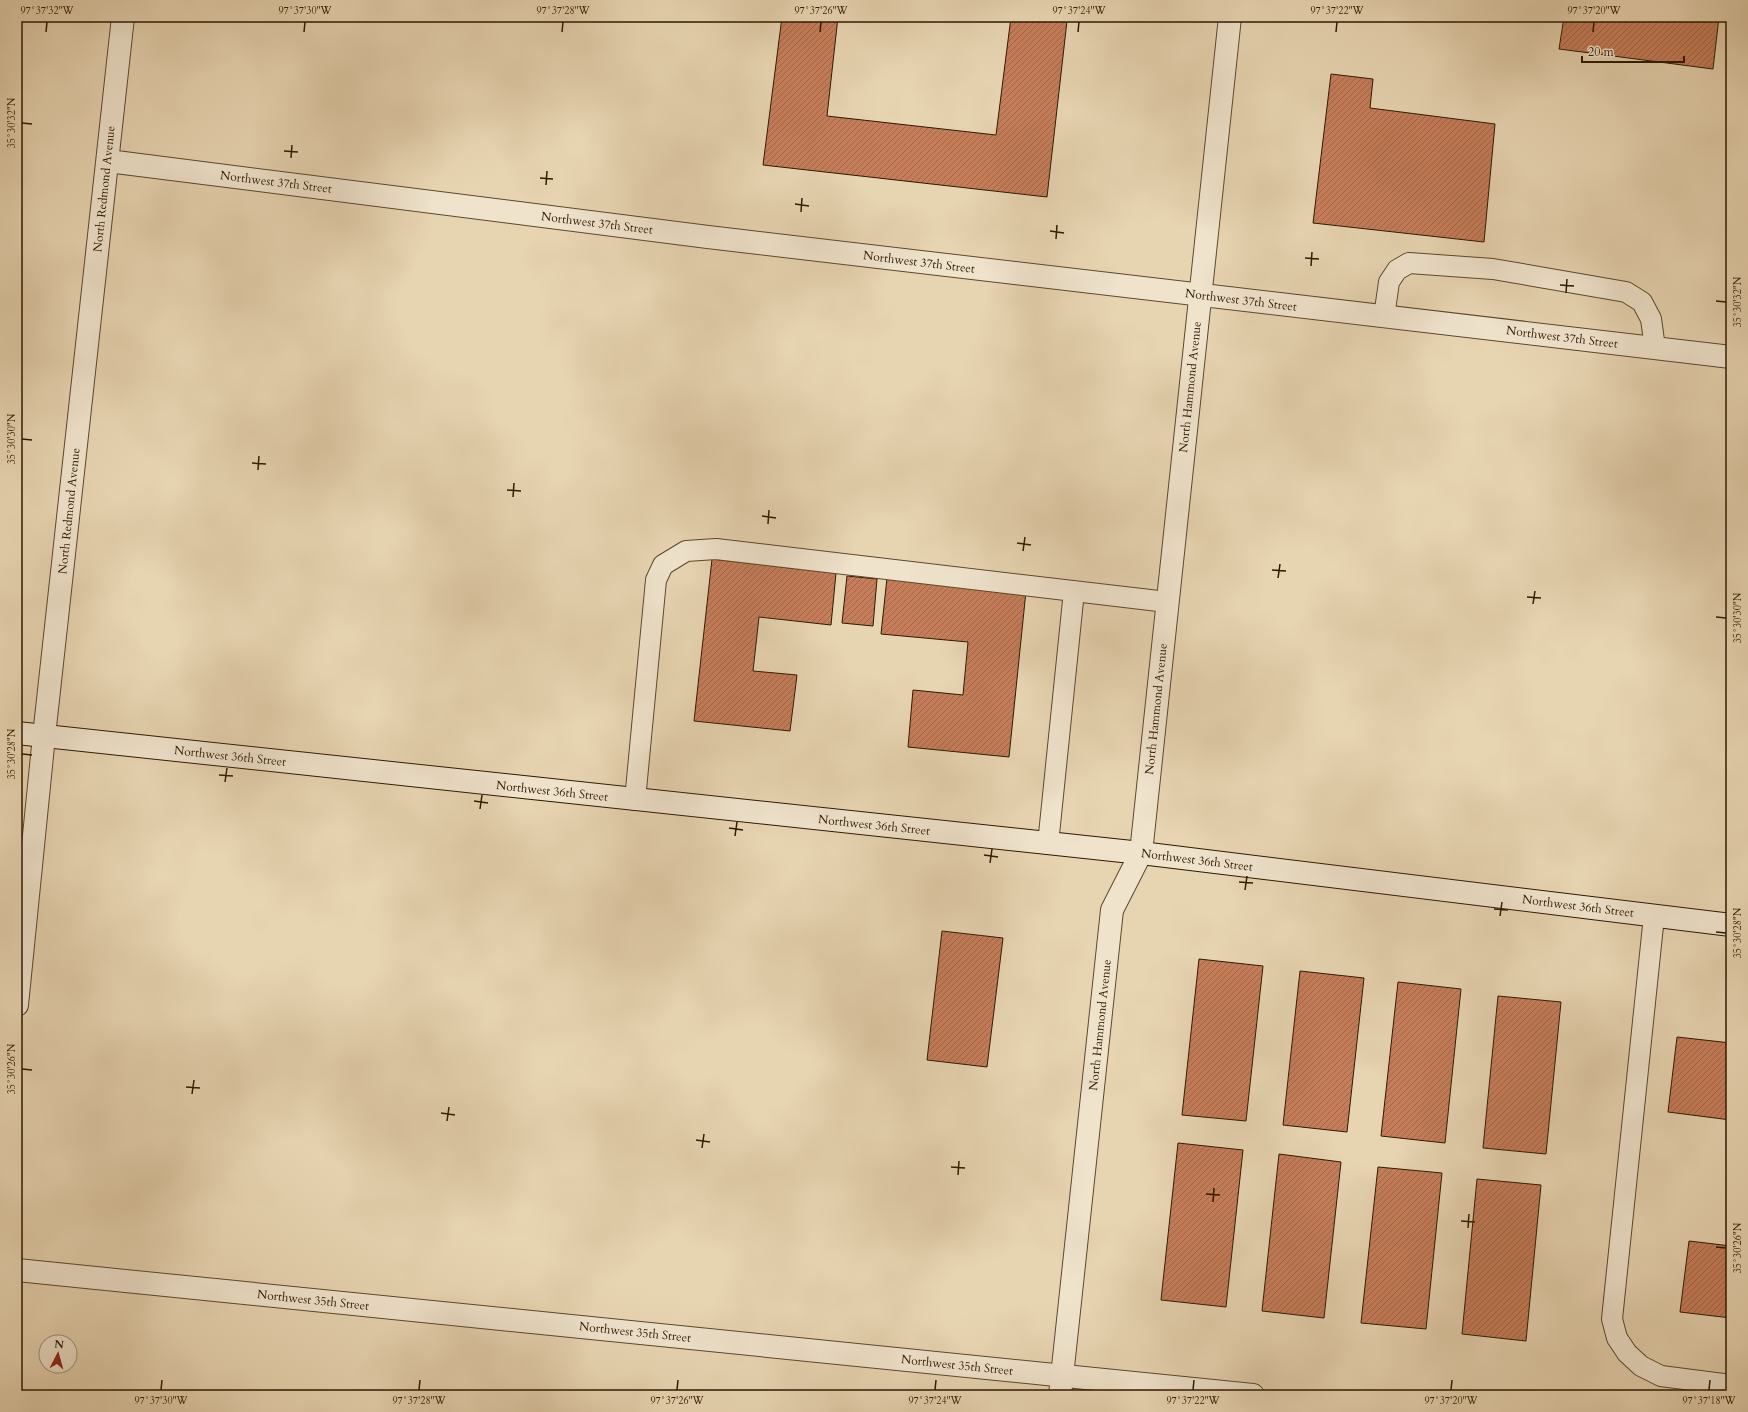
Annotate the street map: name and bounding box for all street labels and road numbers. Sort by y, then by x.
street label: North Redmond Avenue [89,125,119,253]
street label: Northwest 37th Street [219,167,333,197]
street label: Northwest 37th Street [540,208,654,238]
street label: Northwest 37th Street [862,247,976,277]
street label: Northwest 37th Street [1184,285,1298,315]
street label: North Hammond Avenue [1175,321,1205,453]
street label: Northwest 37th Street [1505,322,1619,352]
street label: North Redmond Avenue [54,447,84,575]
street label: North Hammond Avenue [1141,643,1171,775]
street label: Northwest 36th Street [173,742,287,770]
street label: Northwest 36th Street [495,777,609,805]
street label: Northwest 36th Street [817,811,931,839]
street label: Northwest 36th Street [1140,845,1254,875]
street label: Northwest 36th Street [1521,891,1635,921]
street label: North Hammond Avenue [1085,959,1115,1091]
street label: Northwest 35th Street [256,1286,370,1314]
street label: Northwest 35th Street [578,1318,692,1346]
street label: Northwest 35th Street [900,1351,1014,1379]

